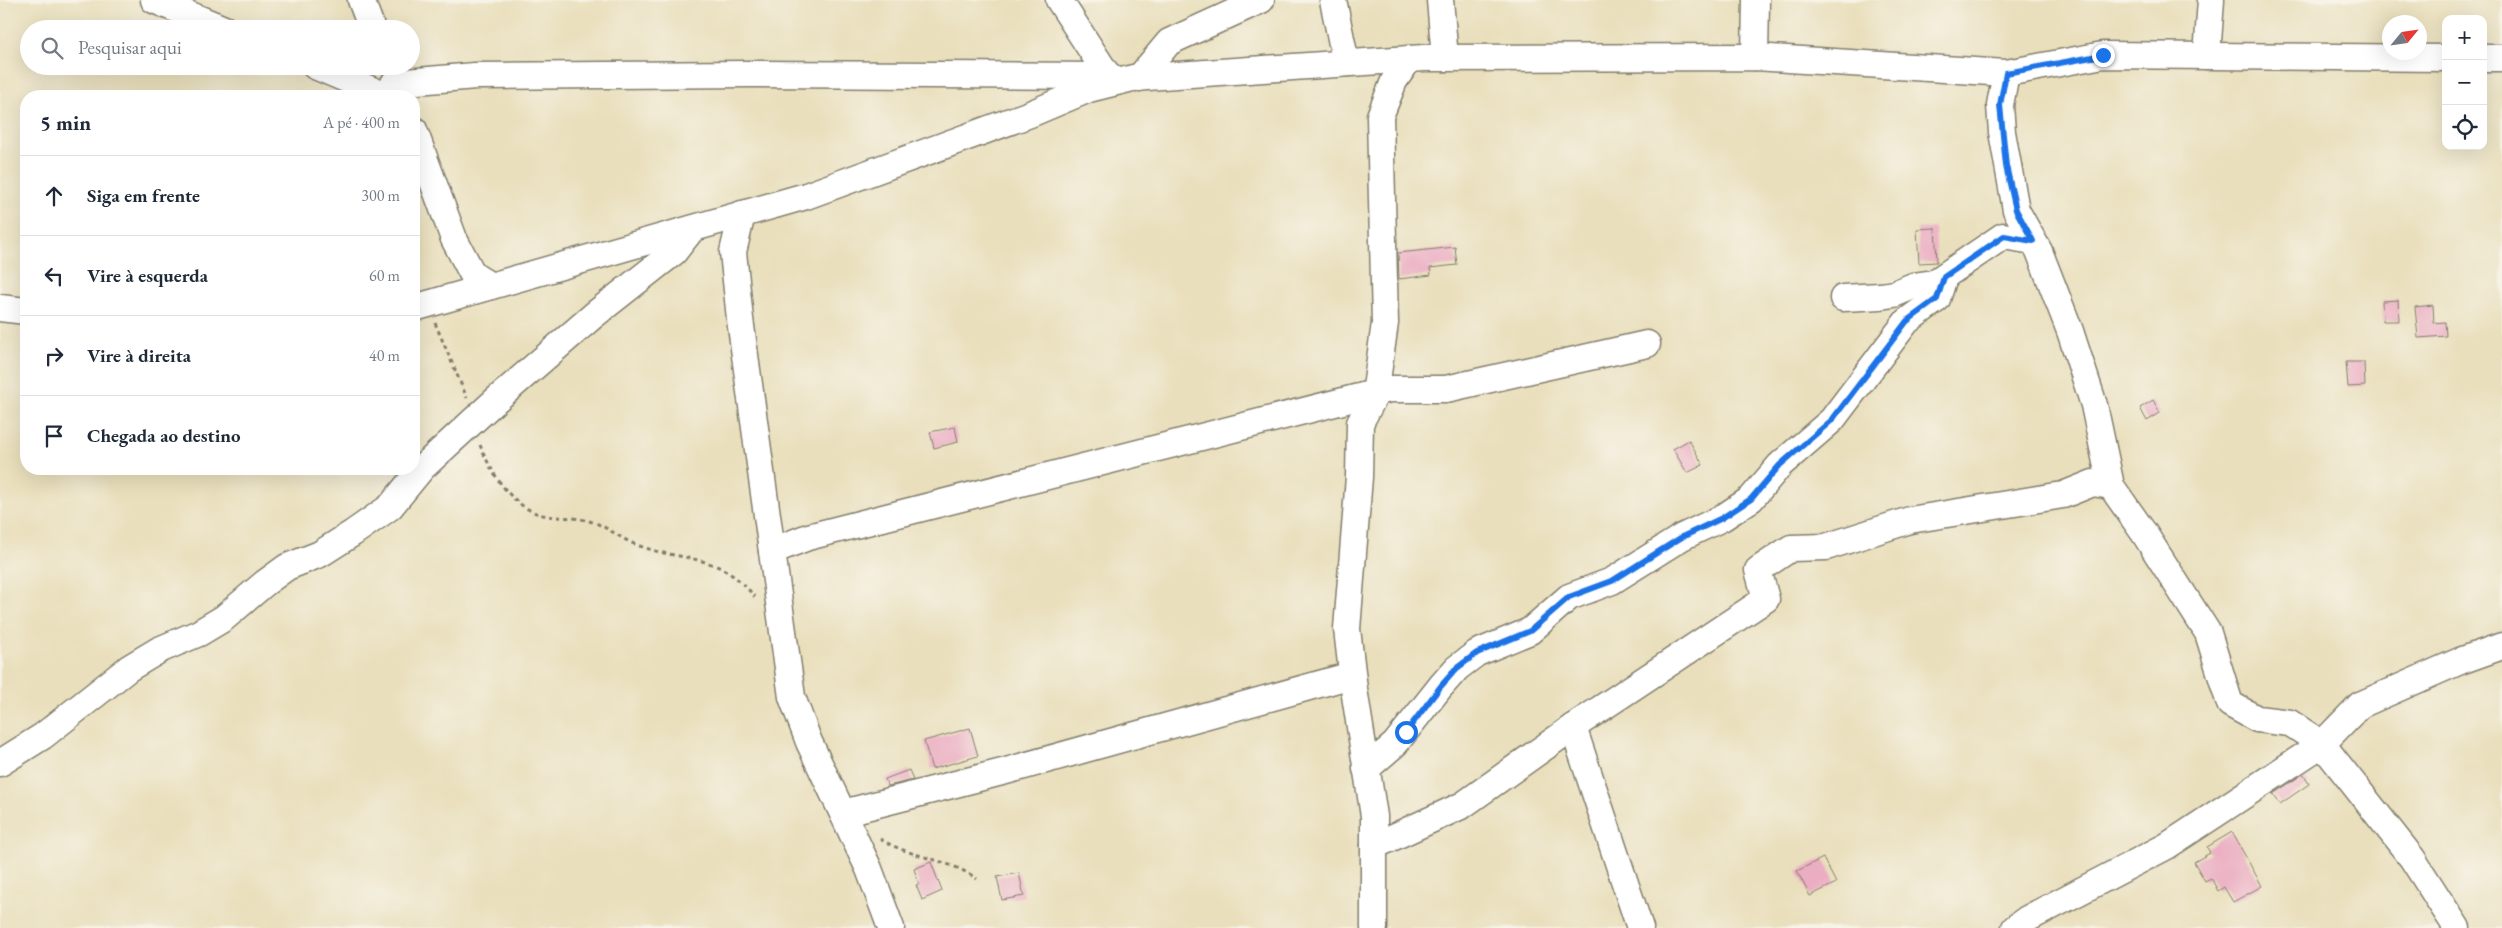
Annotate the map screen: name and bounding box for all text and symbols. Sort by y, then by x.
north arrow [2382,15,2427,60]
map controls [2442,15,2487,150]
button: + [2442,15,2487,60]
search box [20,20,420,75]
icon: search [38,34,66,62]
text: Pesquisar aqui [78,35,182,60]
route end [2092,44,2115,67]
button: − [2442,60,2487,105]
button: locate [2442,105,2487,150]
text: 5 min [40,109,91,136]
text: A pé · 400 m [323,112,400,133]
icon: ahead [40,182,68,210]
text: Siga em frente [87,183,200,208]
text: 300 m [361,185,400,206]
icon: left [40,262,68,290]
text: Vire à esquerda [87,263,208,288]
text: 60 m [369,265,400,286]
icon: right [40,342,68,370]
text: Vire à direita [87,343,191,368]
text: 40 m [369,345,400,366]
icon: arrive [40,422,68,450]
text: Chegada ao destino [87,423,241,448]
route start [1395,721,1418,744]

